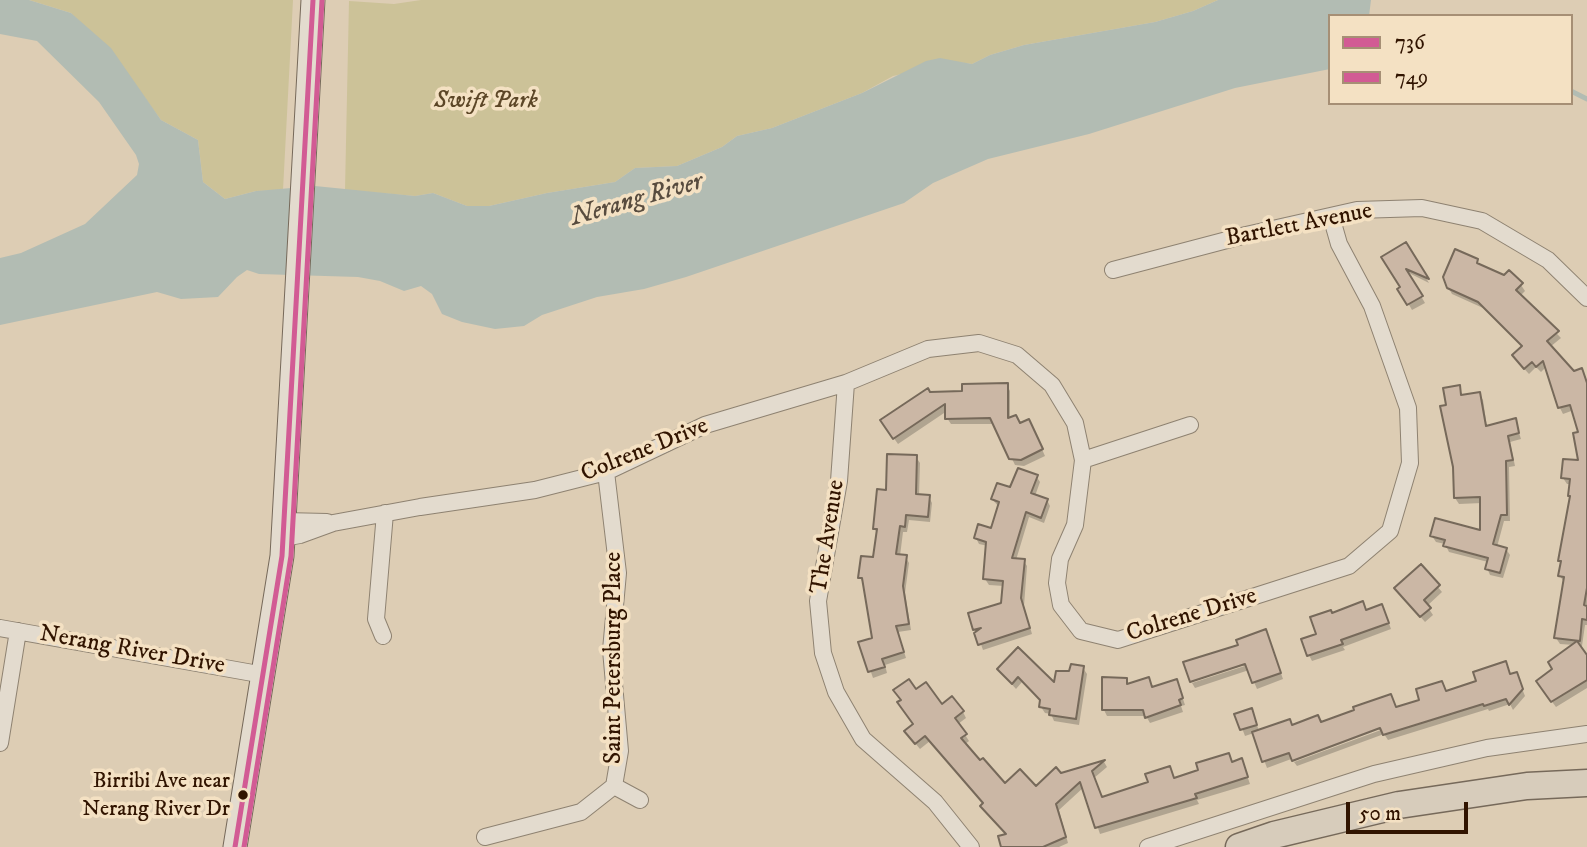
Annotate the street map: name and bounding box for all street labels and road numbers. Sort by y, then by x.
street label: Bartlett Avenue [1223,198,1375,254]
street label: Colrene Drive [577,412,713,490]
street label: The Avenue [806,478,852,596]
street label: Saint Petersburg Place [601,552,629,764]
street label: Colrene Drive [1123,583,1261,649]
street label: Nerang River Drive [37,621,227,681]

